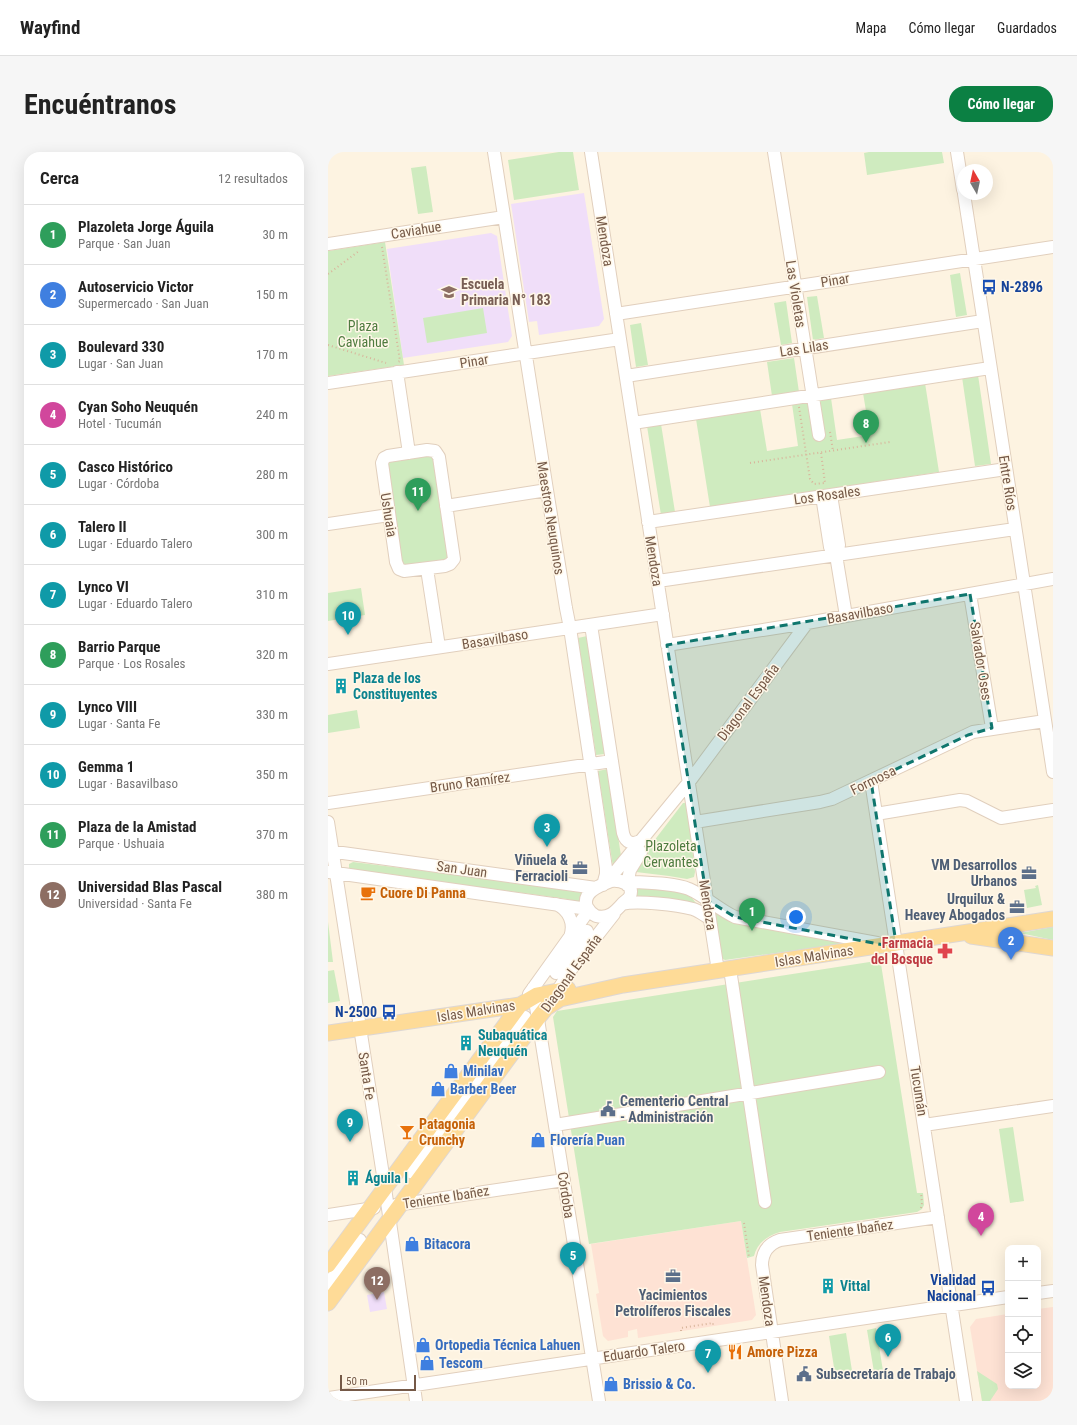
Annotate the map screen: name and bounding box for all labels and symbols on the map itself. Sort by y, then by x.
north arrow [957,164,993,200]
street label: Mendoza [593,215,617,267]
street label: Caviahue [390,218,443,242]
street label: Las Violetas [783,259,809,329]
street label: Pinar [820,270,850,290]
place label: Escuela Primaria N° 183 [461,276,551,308]
bus stop icon: N-2896 [980,278,998,296]
place label: N-2896 [1001,279,1043,295]
school or university icon: Escuela Primaria N° 183 [440,283,458,301]
park label: Plaza Caviahue [338,318,389,350]
street label: Las Lilas [778,336,830,360]
street label: Pinar [459,351,489,371]
pin: 8 [853,410,879,443]
street label: Entre Ríos [996,454,1020,512]
street label: Maestros Neuquinos [534,460,568,576]
pin: 11 [405,478,431,511]
street label: Los Rosales [793,482,861,508]
street label: Ushuaia [378,492,400,538]
street label: Mendoza [642,535,666,587]
street label: Basavilbaso [826,599,894,627]
pin: 10 [335,602,361,635]
street label: Salvador Oses [967,621,995,701]
street label: Basavilbaso [461,626,529,652]
street label: Diagonal España [714,660,782,744]
place label: Plaza de los Constituyentes [353,670,437,702]
building icon: Plaza de los Constituyentes [332,677,350,695]
street label: Formosa [848,762,898,798]
street label: Bruno Ramírez [429,768,511,796]
pin: 3 [534,814,560,847]
park label: Plazoleta Cervantes [643,838,699,870]
place label: Viñuela & Ferracioli [514,852,568,884]
place label: VM Desarrollos Urbanos [931,857,1017,889]
street label: San Juan [436,858,488,880]
office icon: Viñuela & Ferracioli [571,859,589,877]
office icon: VM Desarrollos Urbanos [1020,864,1038,882]
street label: Mendoza [696,879,720,931]
cafe icon: Cuore Di Panna [359,884,377,902]
place label: Cuore Di Panna [380,885,466,901]
place label: Urquilux & Heavey Abogados [905,891,1005,923]
pin: 1 [739,898,765,931]
office icon: Urquilux & Heavey Abogados [1008,898,1026,916]
your location [786,907,806,927]
pin: 2 [998,927,1024,960]
street label: Diagonal España [537,931,605,1015]
place label: Farmacia del Bosque [871,935,933,967]
street label: Islas Malvinas [774,942,854,970]
pharmacy icon: Farmacia del Bosque [936,942,954,960]
street label: Islas Malvinas [436,997,516,1025]
bus stop icon: N-2500 [380,1003,398,1021]
place label: N-2500 [335,1004,377,1020]
place label: Subaquática Neuquén [478,1027,548,1059]
building icon: Subaquática Neuquén [457,1034,475,1052]
street label: Santa Fe [355,1051,379,1101]
shop icon: Minilav [442,1062,460,1080]
place label: Minilav [463,1063,505,1079]
street label: Tucumán [907,1065,931,1117]
shop icon: Barber Beer [429,1080,447,1098]
place label: Barber Beer [450,1081,517,1097]
place label: Cementerio Central - Administración [620,1093,728,1125]
public building icon: Cementerio Central - Administración [599,1100,617,1118]
pin: 9 [337,1109,363,1142]
place label: Patagonia Crunchy [419,1116,476,1148]
bar icon: Patagonia Crunchy [398,1123,416,1141]
shop icon: Florería Puan [529,1131,547,1149]
place label: Florería Puan [550,1132,625,1148]
building icon: Águila I [344,1169,362,1187]
place label: Águila I [365,1169,408,1186]
street label: Córdoba [554,1171,578,1219]
street label: Teniente Ibañez [402,1182,490,1212]
pin: 4 [968,1203,994,1236]
street label: Teniente Ibañez [806,1216,894,1244]
shop icon: Bitacora [403,1235,421,1253]
place label: Bitacora [424,1236,471,1252]
pin: 5 [560,1242,586,1275]
pin: 12 [364,1267,390,1300]
office icon: Yacimientos Petrolíferos Fiscales [664,1267,682,1285]
place label: Vialidad Nacional [927,1272,976,1304]
street label: Mendoza [756,1275,778,1327]
building icon: Vittal [819,1277,837,1295]
place label: Vittal [840,1278,870,1294]
bus stop icon: Vialidad Nacional [979,1279,997,1297]
place label: Yacimientos Petrolíferos Fiscales [615,1287,731,1319]
pin: 6 [875,1324,901,1357]
shop icon: Ortopedia Técnica Lahuen [414,1336,432,1354]
place label: Ortopedia Técnica Lahuen [435,1337,581,1353]
street label: Eduardo Talero [602,1337,686,1365]
pin: 7 [695,1340,721,1373]
restaurant icon: Amore Pizza [726,1343,744,1361]
place label: Amore Pizza [747,1344,818,1360]
shop icon: Tescom [418,1354,436,1372]
place label: Tescom [439,1355,483,1371]
public building icon: Subsecretaría de Trabajo [795,1365,813,1383]
place label: Subsecretaría de Trabajo [816,1366,956,1382]
scale bar [340,1373,416,1392]
shop icon: Brissio & Co. [602,1375,620,1393]
place label: Brissio & Co. [623,1376,696,1392]

